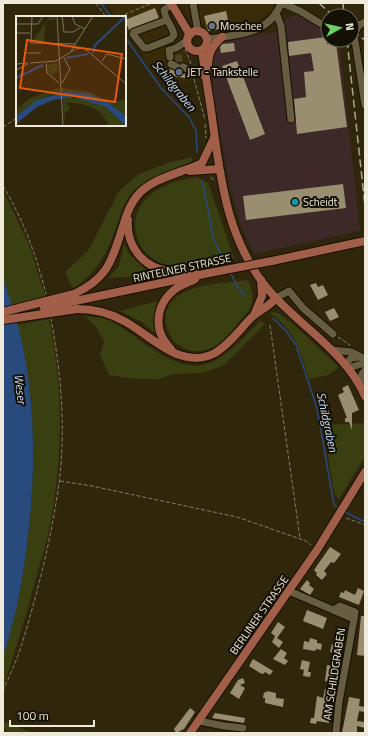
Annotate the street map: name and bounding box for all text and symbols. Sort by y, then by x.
north arrow [320,8,360,48]
inset map [16,16,126,126]
place label: Moschee [220,18,262,34]
marker: Moschee [207,21,217,31]
text: N [341,22,358,31]
water label: Schildgraben [148,56,201,116]
place label: JET - Tankstelle [187,64,259,80]
marker: JET - Tankstelle [174,67,184,77]
place label: Scheidt [303,194,337,210]
marker: Scheidt [290,197,300,207]
street label: RINTELNER STRASSE [132,250,232,286]
water label: Weser [9,373,32,407]
water label: Schildgraben [312,390,343,455]
street label: BERLINER STRASSE [226,572,292,658]
street label: AM SCHILDGRABEN [319,627,349,721]
scale bar [10,702,94,728]
text: 100 m [16,706,49,725]

